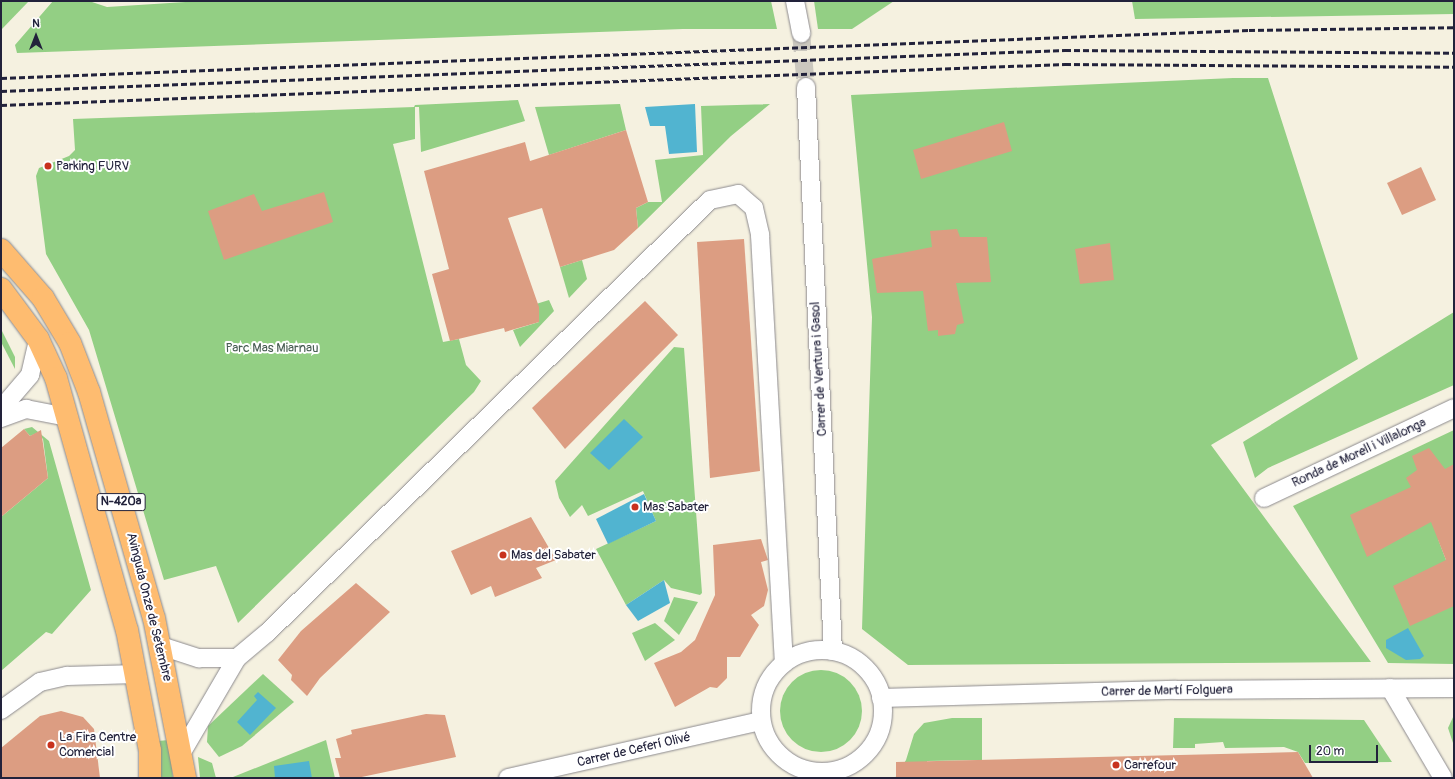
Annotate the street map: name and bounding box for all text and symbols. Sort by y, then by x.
north arrow [16,16,56,56]
text: N [32,17,40,30]
place label: Parking FURV [56,158,129,174]
marker: Parking FURV [43,161,53,171]
street label: Carrer de Ventura i Gasol [808,301,830,437]
park label: Parc Mas Miarnau [226,340,318,356]
street label: Ronda de Morell i Villalonga [1289,415,1429,491]
road number: N-420a [96,492,146,512]
place label: Mas Sabater [643,499,709,515]
marker: Mas Sabater [630,502,640,512]
street label: Avinguda Onze de Setembre [123,531,175,683]
place label: Mas del Sabater [511,547,596,563]
marker: Mas del Sabater [498,550,508,560]
street label: Carrer de Martí Folguera [1101,682,1233,700]
street label: Carrer de Ceferí Olivé [576,729,692,771]
place label: La Fira Centre Comercial [59,730,136,761]
scale bar [1311,737,1380,763]
marker: La Fira Centre Comercial [46,740,56,750]
text: 20 m [1316,744,1344,759]
place label: Carrefour [1124,757,1176,773]
marker: Carrefour [1111,760,1121,770]

